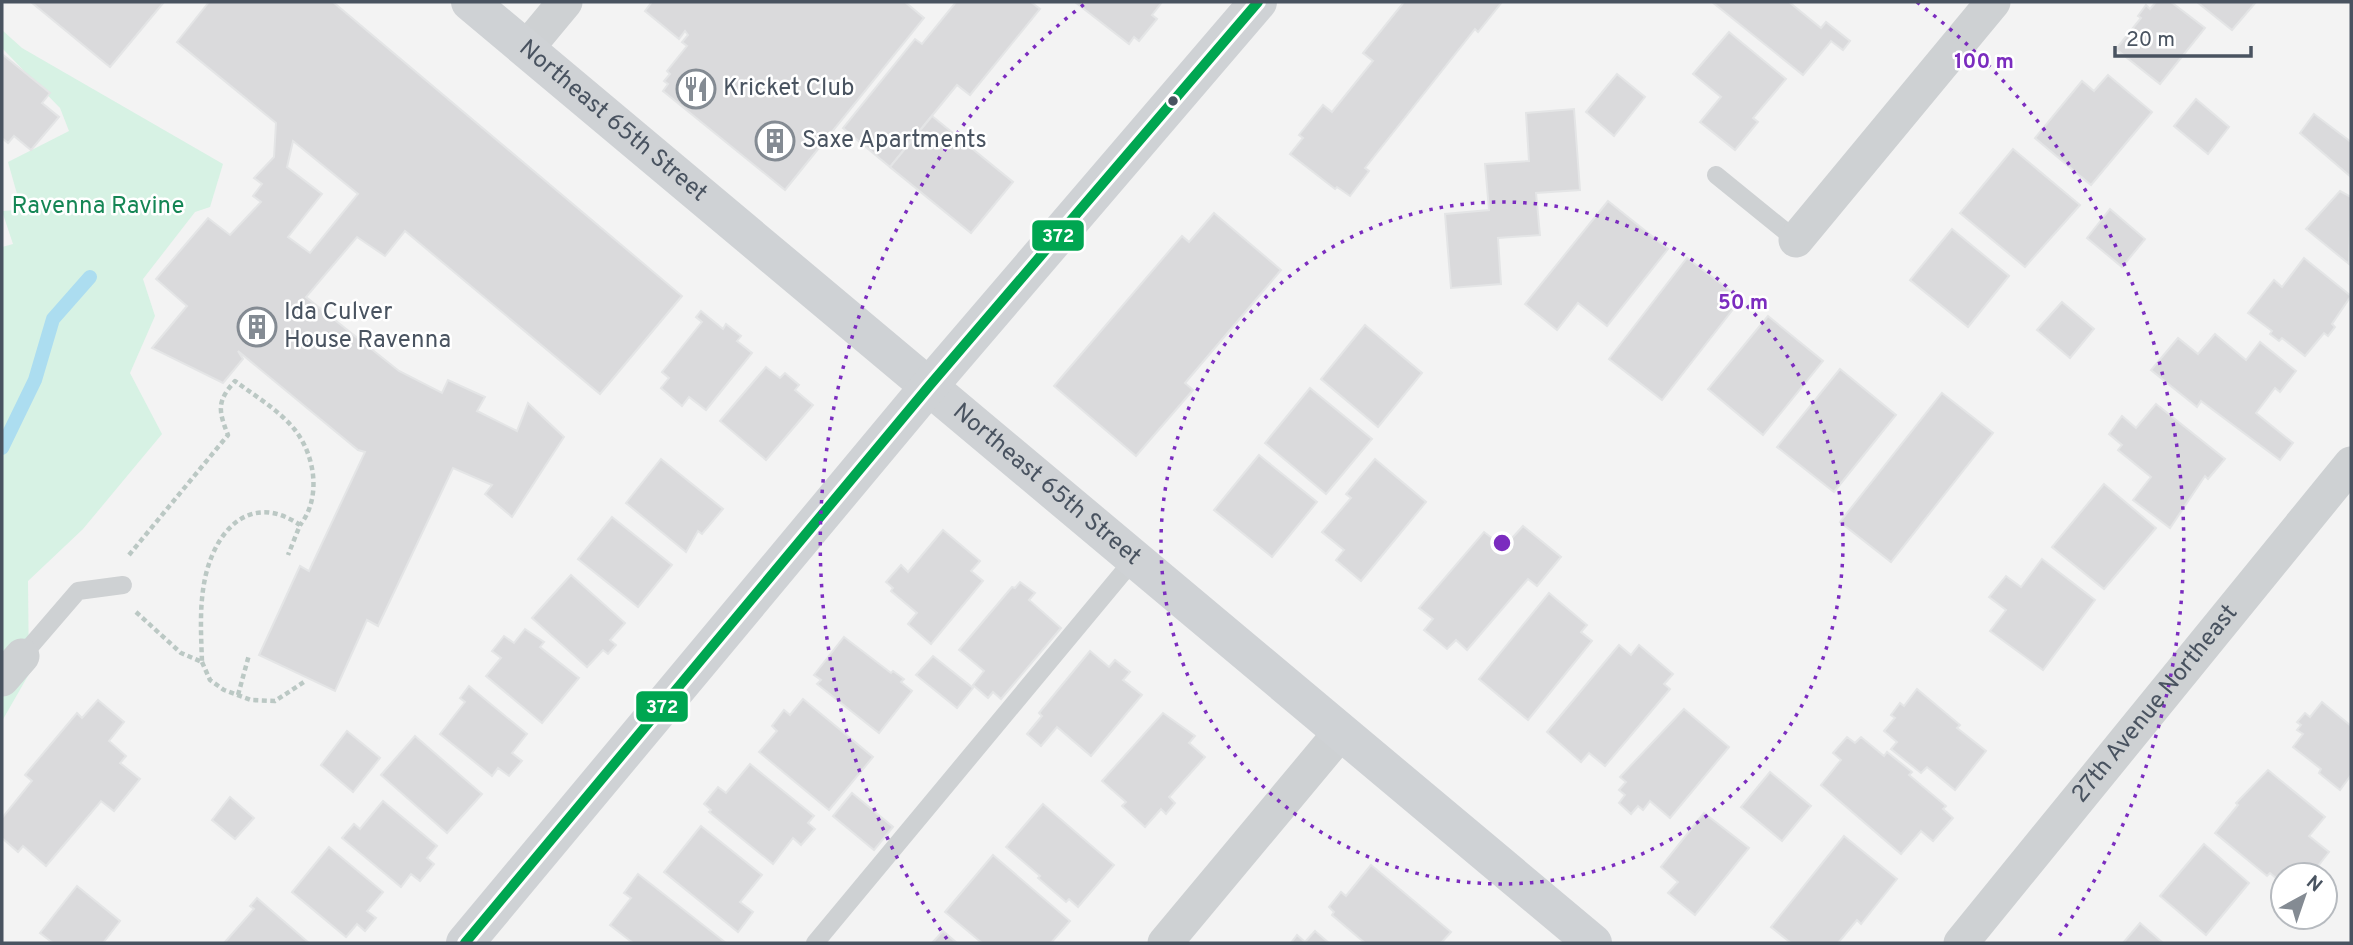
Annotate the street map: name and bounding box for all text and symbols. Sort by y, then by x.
scale bar [2115,14,2252,58]
text: 20 m [2126,27,2175,54]
street label: Northeast 65th Street [512,34,713,209]
text: 100 m [1954,49,2014,76]
restaurant icon: Kricket Club [675,68,717,110]
place label: Kricket Club [723,74,854,104]
unlabelled marker [1166,94,1180,108]
building icon: Saxe Apartments [754,120,796,162]
place label: Saxe Apartments [802,126,987,156]
park label: Ravenna Ravine [12,192,184,222]
line badge: 372 [1031,219,1085,252]
text: 372 [1042,225,1074,249]
text: 50 m [1718,290,1768,317]
place label: Ida Culver House Ravenna [284,298,451,356]
building icon: Ida Culver House Ravenna [236,306,278,348]
street label: Northeast 65th Street [946,397,1147,573]
centre of rings [1490,531,1514,555]
street label: 27th Avenue Northeast [2066,599,2245,809]
line badge: 372 [635,690,689,723]
text: 372 [646,696,678,720]
north arrow [2269,861,2339,931]
text: N [2301,871,2327,898]

